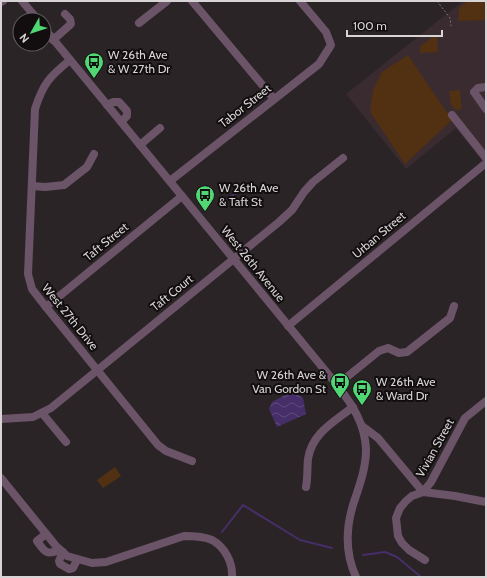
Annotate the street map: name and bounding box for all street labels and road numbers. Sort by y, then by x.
street label: Tabor Street [216,81,274,131]
street label: Urban Street [349,208,408,261]
street label: Taft Street [80,219,131,264]
street label: West 26th Avenue [218,223,289,305]
street label: Taft Court [148,271,196,314]
street label: West 27th Drive [39,280,102,353]
street label: Vivian Street [412,416,457,480]

